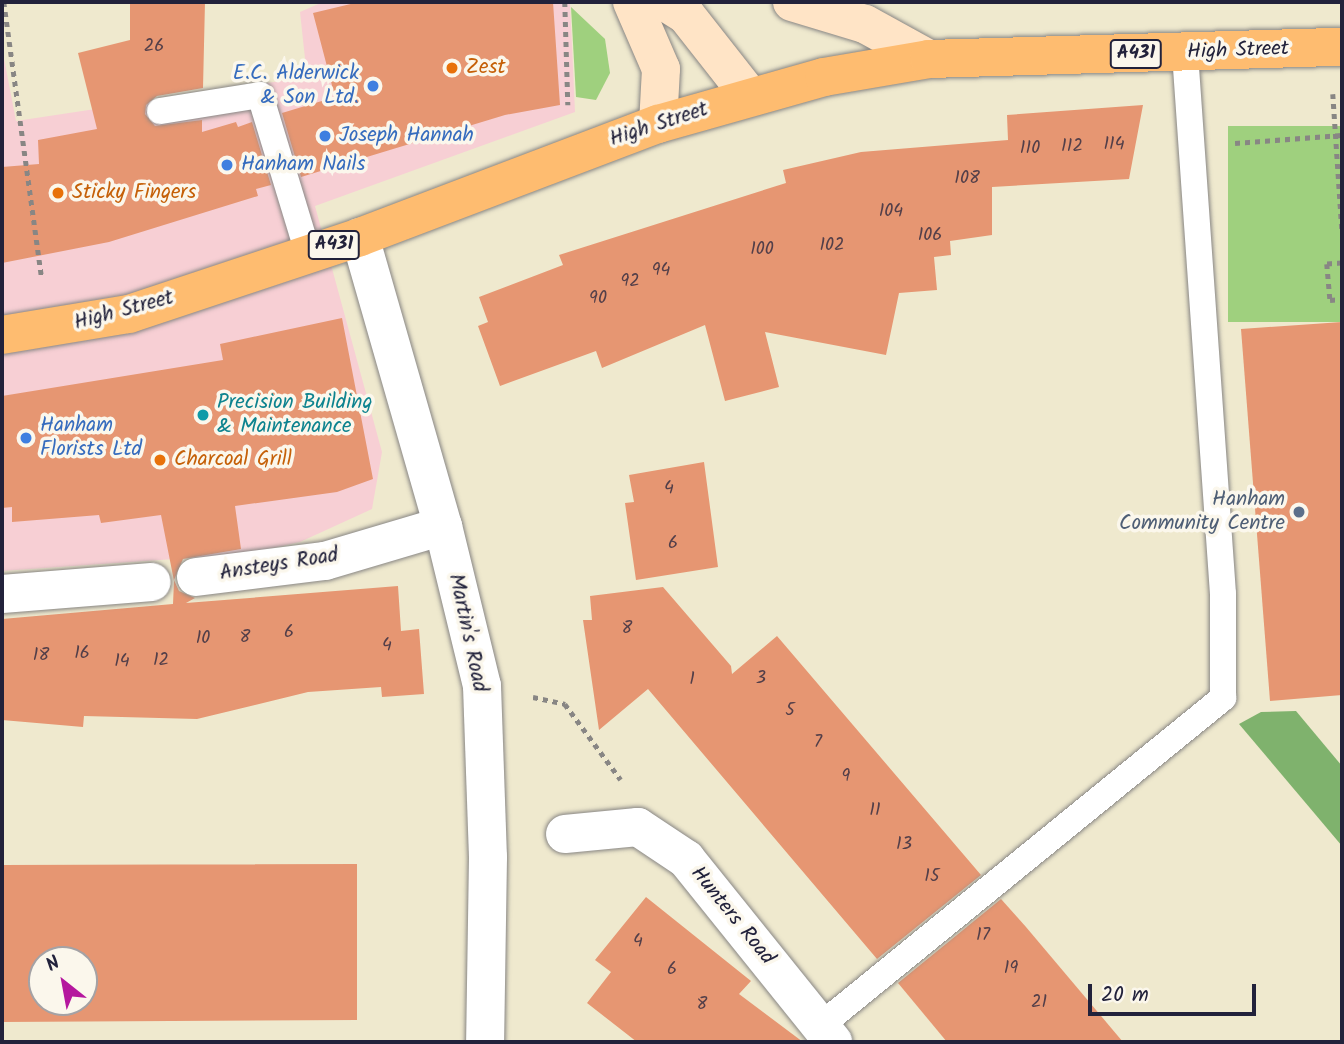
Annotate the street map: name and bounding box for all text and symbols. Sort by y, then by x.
house number: 26 [144,36,164,58]
street label: High Street [1187,37,1289,65]
road number: A431 [1110,38,1162,70]
place label: Zest [466,55,506,81]
marker: Zest [444,60,460,76]
place label: E.C. Alderwick & Son Ltd. [233,61,359,111]
marker: E.C. Alderwick & Son Ltd. [365,78,381,94]
street label: High Street [607,97,711,153]
place label: Joseph Hannah [339,123,474,149]
marker: Joseph Hannah [317,128,333,144]
house number: 114 [1103,134,1125,156]
house number: 112 [1061,136,1083,158]
house number: 110 [1020,138,1040,160]
place label: Hanham Nails [241,152,366,178]
marker: Hanham Nails [219,157,235,173]
house number: 108 [954,168,980,190]
place label: Sticky Fingers [72,180,196,206]
marker: Sticky Fingers [50,185,66,201]
house number: 104 [879,201,903,223]
house number: 106 [918,225,942,247]
road number: A431 [308,230,360,260]
house number: 102 [819,235,845,257]
house number: 100 [750,239,774,261]
house number: 94 [652,260,670,282]
house number: 92 [620,271,640,293]
street label: High Street [71,286,177,336]
house number: 90 [589,288,607,310]
place label: Precision Building & Maintenance [217,390,372,440]
marker: Precision Building & Maintenance [195,407,211,423]
place label: Hanham Florists Ltd [40,413,142,463]
marker: Hanham Florists Ltd [18,430,34,446]
place label: Charcoal Grill [174,447,292,473]
marker: Charcoal Grill [152,452,168,468]
house number: 4 [664,478,674,500]
place label: Hanham Community Centre [1119,487,1285,537]
marker: Hanham Community Centre [1291,504,1307,520]
house number: 6 [668,533,678,555]
street label: Ansteys Road [218,543,340,587]
street label: Martin's Road [442,572,492,694]
house number: 8 [622,618,632,640]
house number: 6 [284,622,294,644]
house number: 8 [240,627,250,649]
house number: 10 [196,628,210,650]
house number: 4 [382,635,392,657]
house number: 16 [74,643,90,665]
house number: 18 [33,645,49,667]
house number: 12 [153,650,169,672]
house number: 14 [114,651,130,673]
house number: 3 [756,668,766,690]
house number: 1 [689,669,695,691]
house number: 5 [785,700,795,722]
house number: 7 [814,732,822,754]
house number: 9 [842,766,850,788]
house number: 11 [869,800,881,822]
house number: 13 [896,834,912,856]
street label: Hunters Road [685,862,779,970]
house number: 15 [924,866,940,888]
house number: 17 [976,925,990,947]
house number: 4 [633,931,643,953]
north arrow [28,946,98,1016]
text: N [40,949,66,981]
house number: 19 [1004,958,1018,980]
house number: 6 [667,959,677,981]
scale bar [1092,970,1260,1014]
text: 20 m [1101,979,1149,1012]
house number: 21 [1031,992,1047,1014]
house number: 8 [697,994,707,1016]

